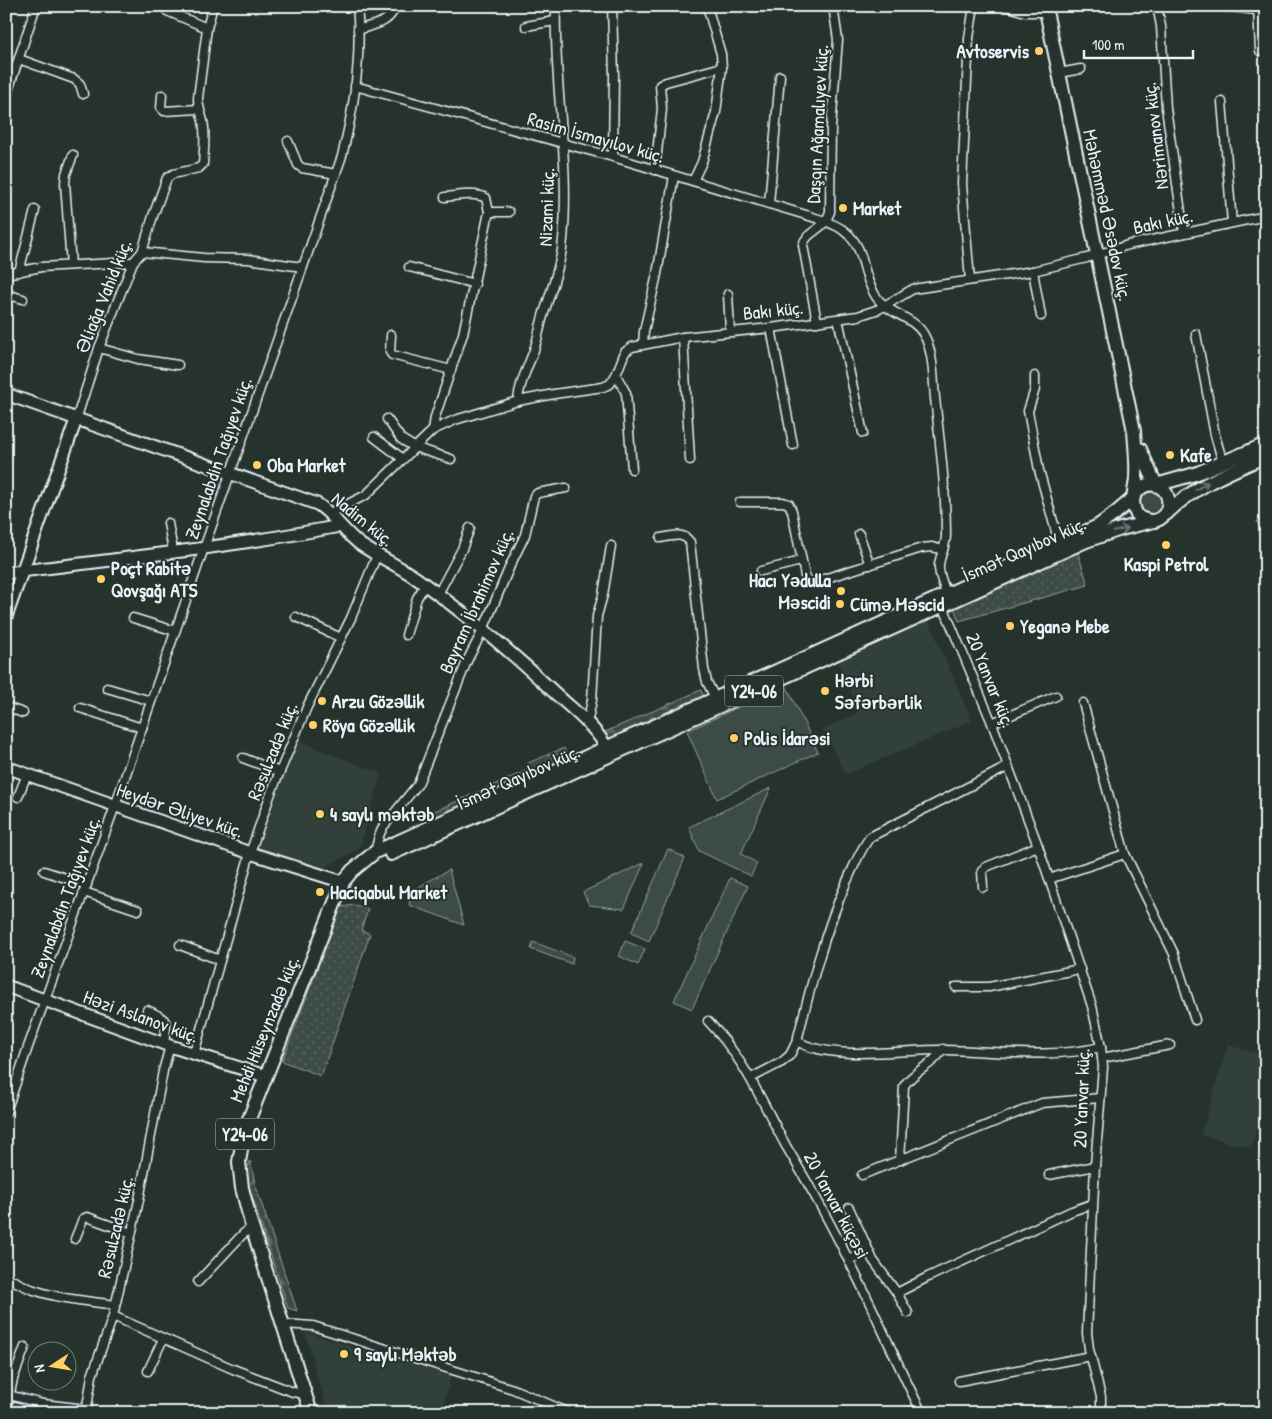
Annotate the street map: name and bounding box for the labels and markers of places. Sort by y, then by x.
place label: Avtoservis [957,38,1030,64]
marker: Avtoservis [1033,45,1045,57]
place label: Market [853,195,903,221]
marker: Market [837,202,849,214]
place label: Kafe [1180,442,1212,468]
marker: Kafe [1164,449,1176,461]
place label: Oba Market [267,452,347,478]
marker: Oba Market [251,459,263,471]
marker: Kaspi Petrol [1160,539,1172,551]
place label: Kaspi Petrol [1124,551,1209,578]
place label: Poçt Rabitə Qovşağı ATS [111,555,198,604]
place label: Hacı Yədulla Məscidi [749,567,832,615]
marker: Poçt Rabitə Qovşağı ATS [95,573,107,585]
marker: Hacı Yədulla Məscidi [835,585,847,597]
place label: Cümə Məscid [850,591,945,617]
marker: Cümə Məscid [834,598,846,610]
place label: Yeganə Mebe [1020,613,1110,640]
marker: Yeganə Mebe [1004,620,1016,632]
place label: Hərbi Səfərbərlik [835,667,922,715]
marker: Hərbi Səfərbərlik [819,685,831,697]
place label: Arzu Gözəllik [332,688,425,714]
marker: Arzu Gözəllik [316,695,328,707]
place label: Röya Gözəllik [323,712,415,739]
marker: Röya Gözəllik [307,719,319,731]
place label: Polis İdarəsi [744,725,831,751]
marker: Polis İdarəsi [728,732,740,744]
place label: 4 saylı məktəb [330,801,434,828]
marker: 4 saylı məktəb [314,808,326,820]
place label: Haciqabul Market [330,879,449,906]
marker: Haciqabul Market [314,886,326,898]
place label: 9 saylı Məktəb [354,1341,457,1368]
marker: 9 saylı Məktəb [338,1348,350,1360]

